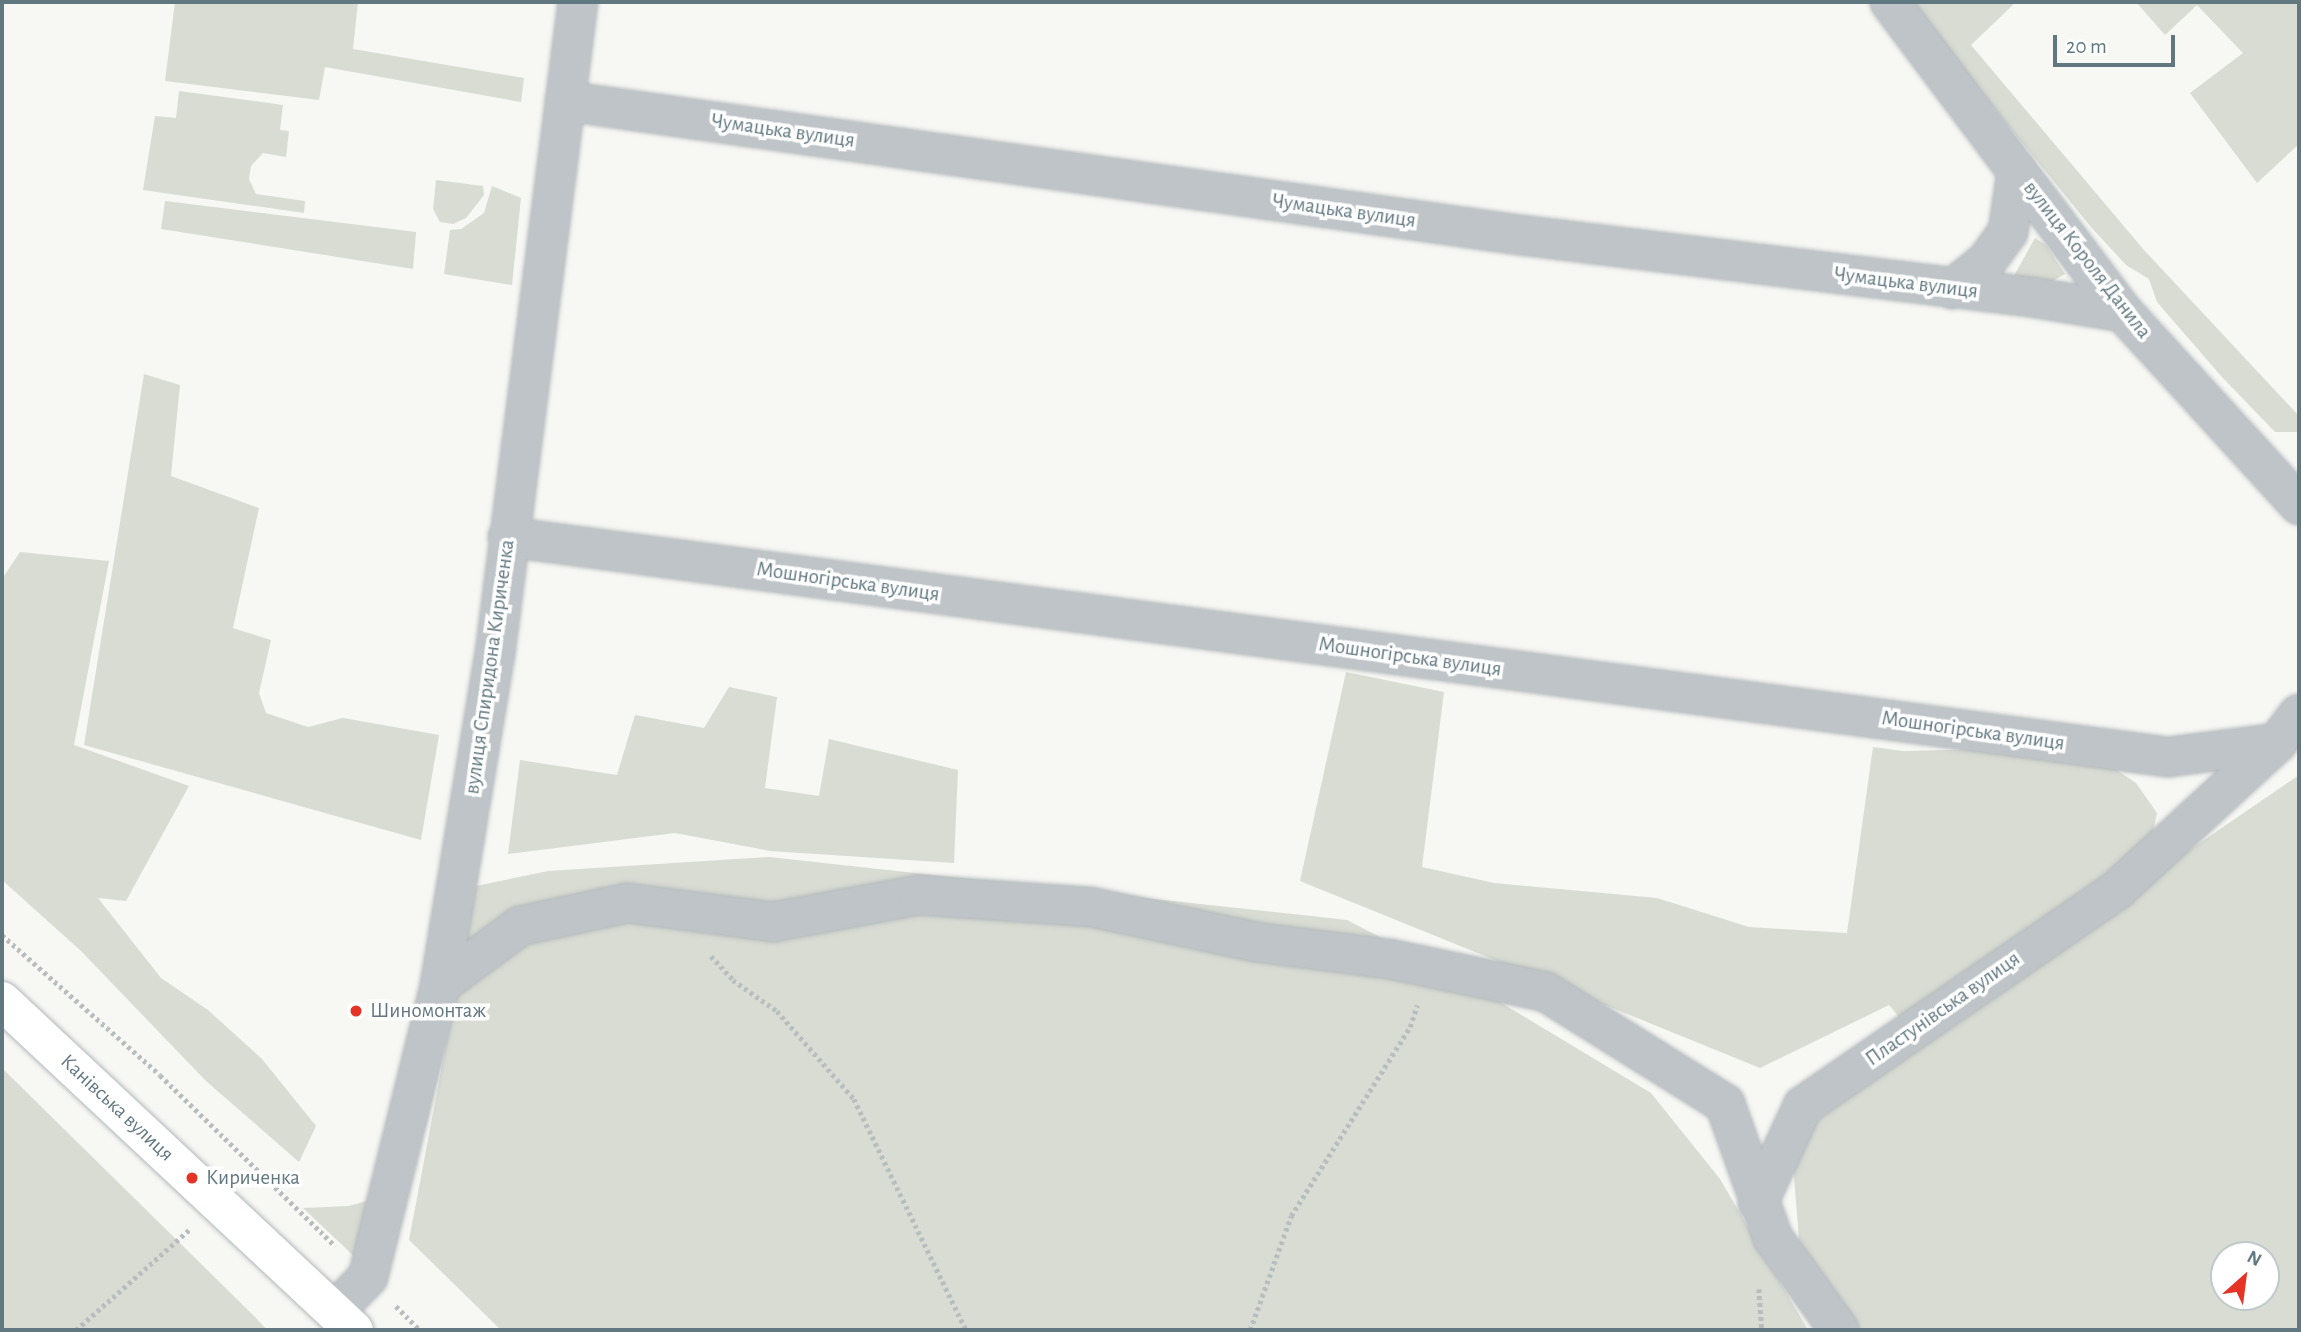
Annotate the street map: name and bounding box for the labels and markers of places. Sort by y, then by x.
place label: Шиномонтаж [370,998,486,1024]
marker: Шиномонтаж [348,1003,364,1019]
place label: Кириченка [206,1165,300,1191]
marker: Кириченка [184,1170,200,1186]

